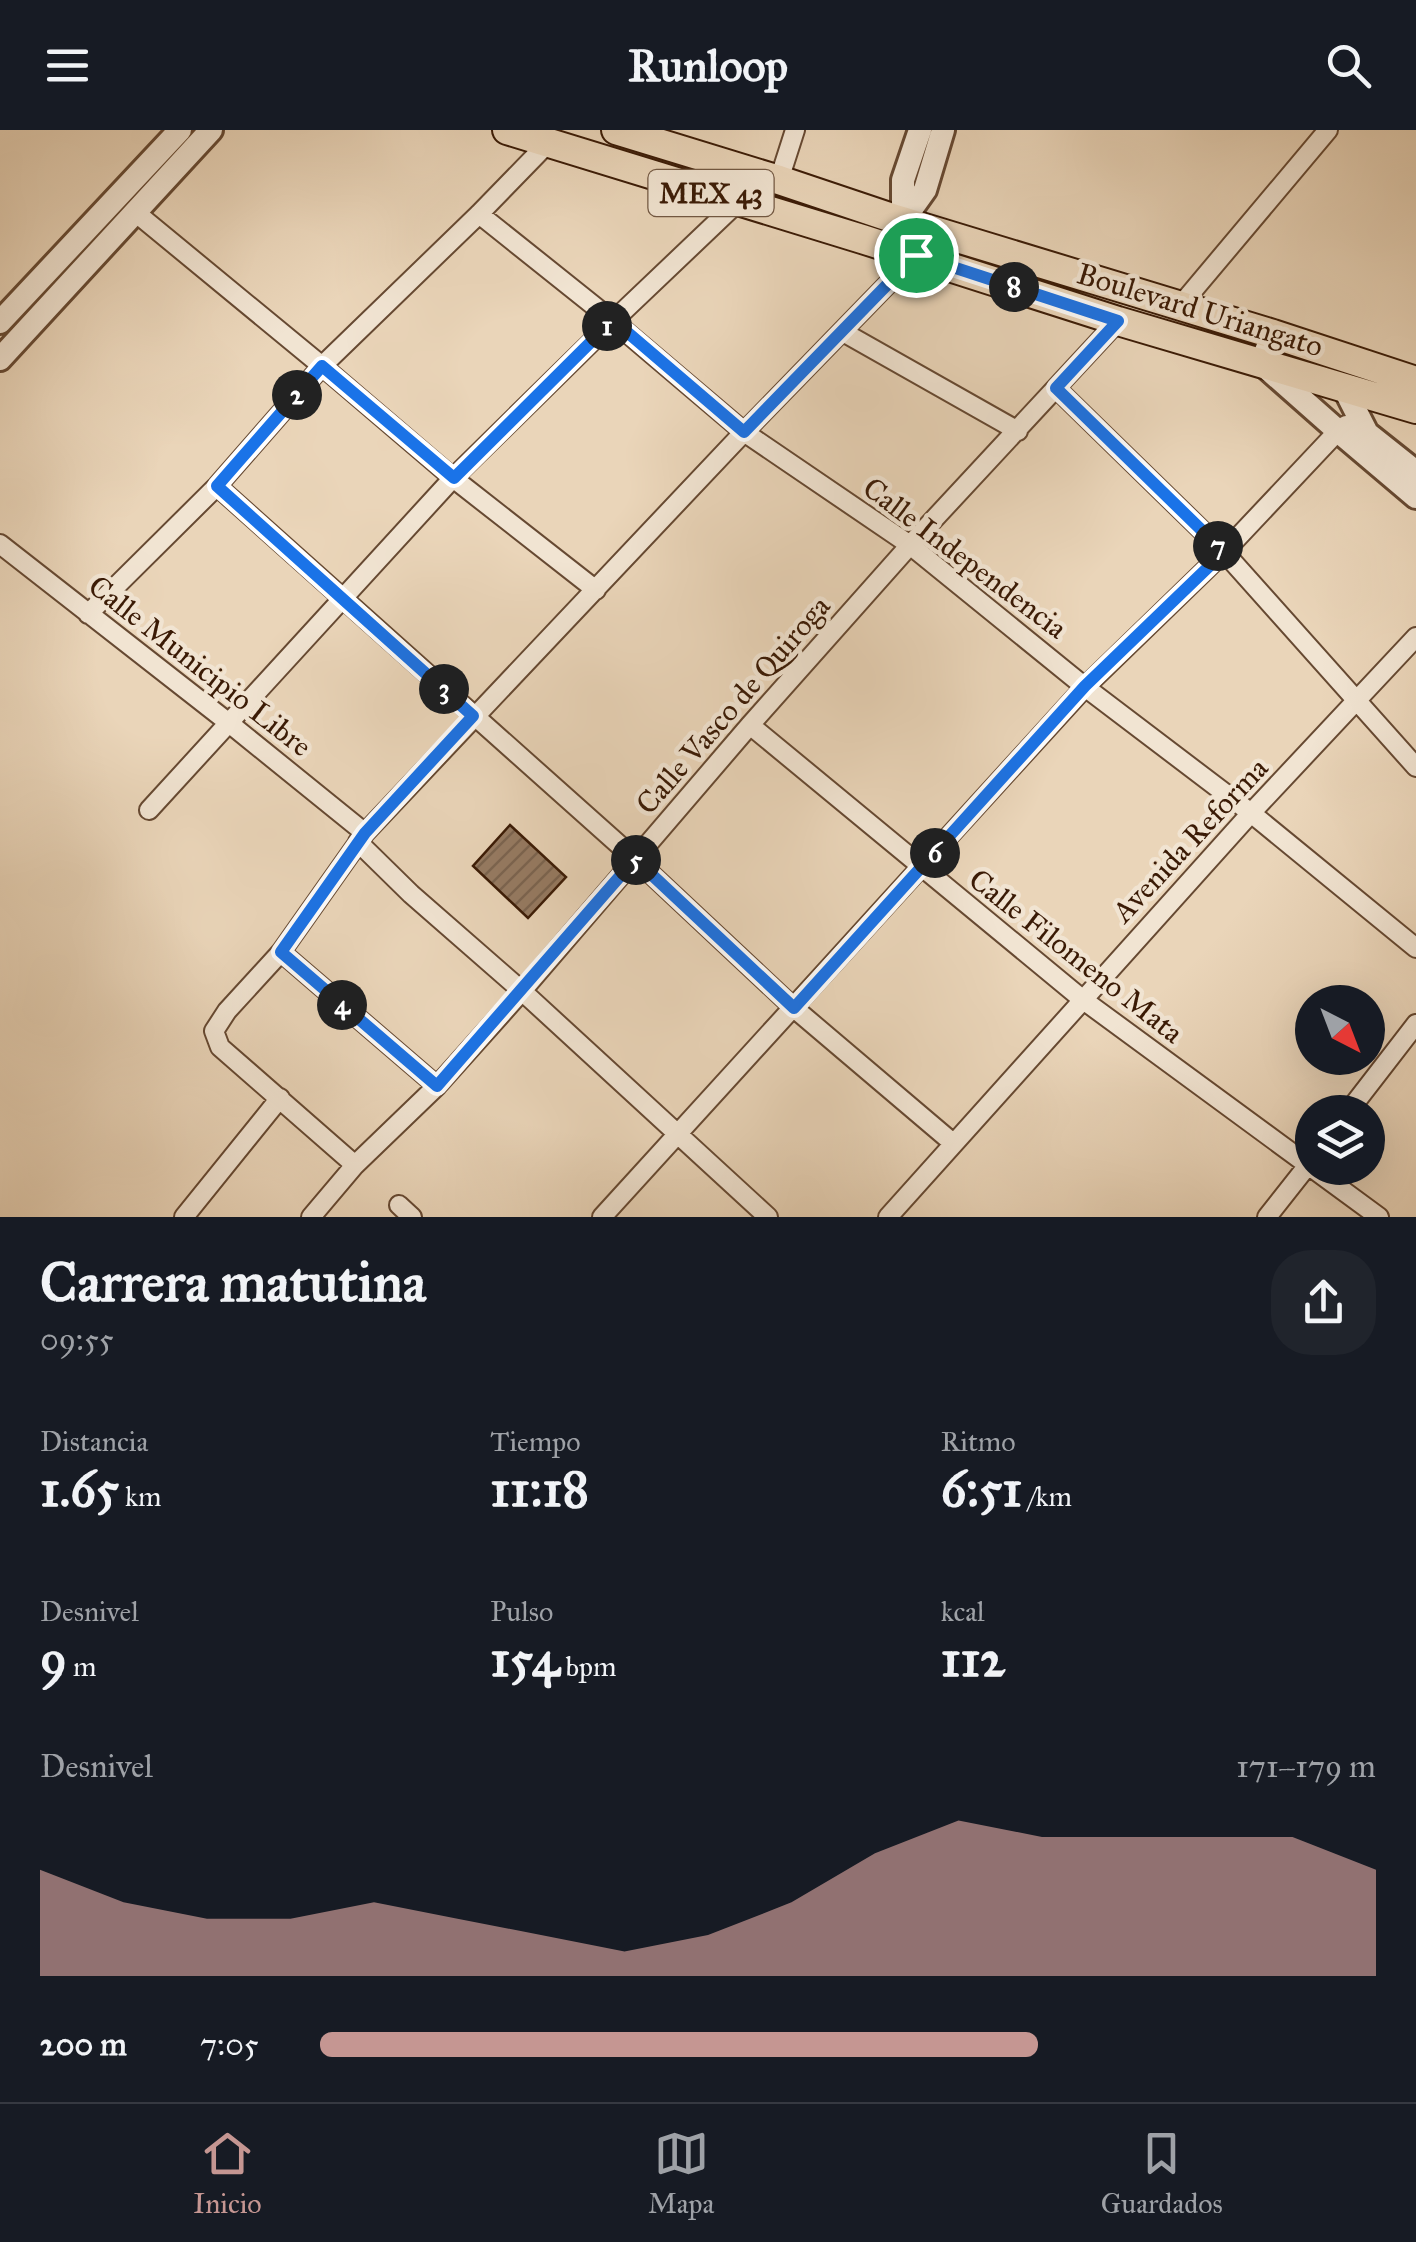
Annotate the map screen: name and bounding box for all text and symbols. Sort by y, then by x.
icon: menu [40,38,95,93]
text: Runloop [628,38,788,93]
icon: search [1321,38,1376,93]
road number: MEX 43 [648,170,774,216]
pin [874,213,959,298]
icon: arrive [889,228,944,283]
street label: Boulevard Uriangato [1073,255,1327,365]
pin: 8 [989,262,1039,312]
text: 8 [1007,269,1021,304]
pin: 1 [582,301,632,351]
text: 1 [601,308,613,343]
pin: 2 [272,370,322,420]
text: 2 [290,377,304,412]
street label: Calle Independencia [856,470,1074,647]
pin: 7 [1193,521,1243,571]
text: 7 [1211,528,1225,563]
street label: Calle Municipio Libre [81,568,319,764]
street label: Calle Vasco de Quiroga [628,588,838,821]
pin: 3 [419,664,469,714]
text: 3 [438,671,450,706]
street label: Avenida Reforma [1103,750,1276,931]
pin: 6 [910,828,960,878]
pin: 5 [611,835,661,885]
text: 6 [928,835,942,870]
text: 5 [629,842,643,877]
street label: Calle Filomeno Mata [962,861,1191,1051]
pin: 4 [317,980,367,1030]
north arrow [1295,985,1385,1075]
map controls [1295,985,1385,1185]
text: 4 [334,987,350,1022]
button: layers [1295,1095,1385,1185]
text: Carrera matutina [40,1249,426,1316]
button: share [1271,1250,1376,1355]
text: 09:55 [40,1320,114,1359]
text: Distancia [40,1424,148,1459]
text: Tiempo [490,1424,581,1459]
text: Ritmo [941,1424,1016,1459]
text: 1.65 [40,1459,119,1520]
text: 11:18 [490,1459,589,1520]
text: 6:51 [941,1459,1022,1520]
text: km [119,1479,162,1514]
text: /km [1022,1479,1072,1514]
text: Desnivel [40,1594,139,1629]
text: Pulso [490,1594,553,1629]
text: kcal [941,1594,985,1629]
text: 9 [40,1629,67,1690]
text: 154 [490,1629,560,1690]
text: 112 [941,1629,1005,1690]
text: m [67,1649,96,1684]
text: bpm [560,1649,617,1684]
text: Desnivel [40,1747,153,1786]
text: 171–179 m [1236,1747,1376,1786]
text: 200 m [40,2025,127,2064]
text: 7:05 [200,2025,259,2064]
tab: Inicio [193,2126,262,2221]
tab: Mapa [648,2126,714,2221]
tab: Guardados [1101,2126,1223,2221]

